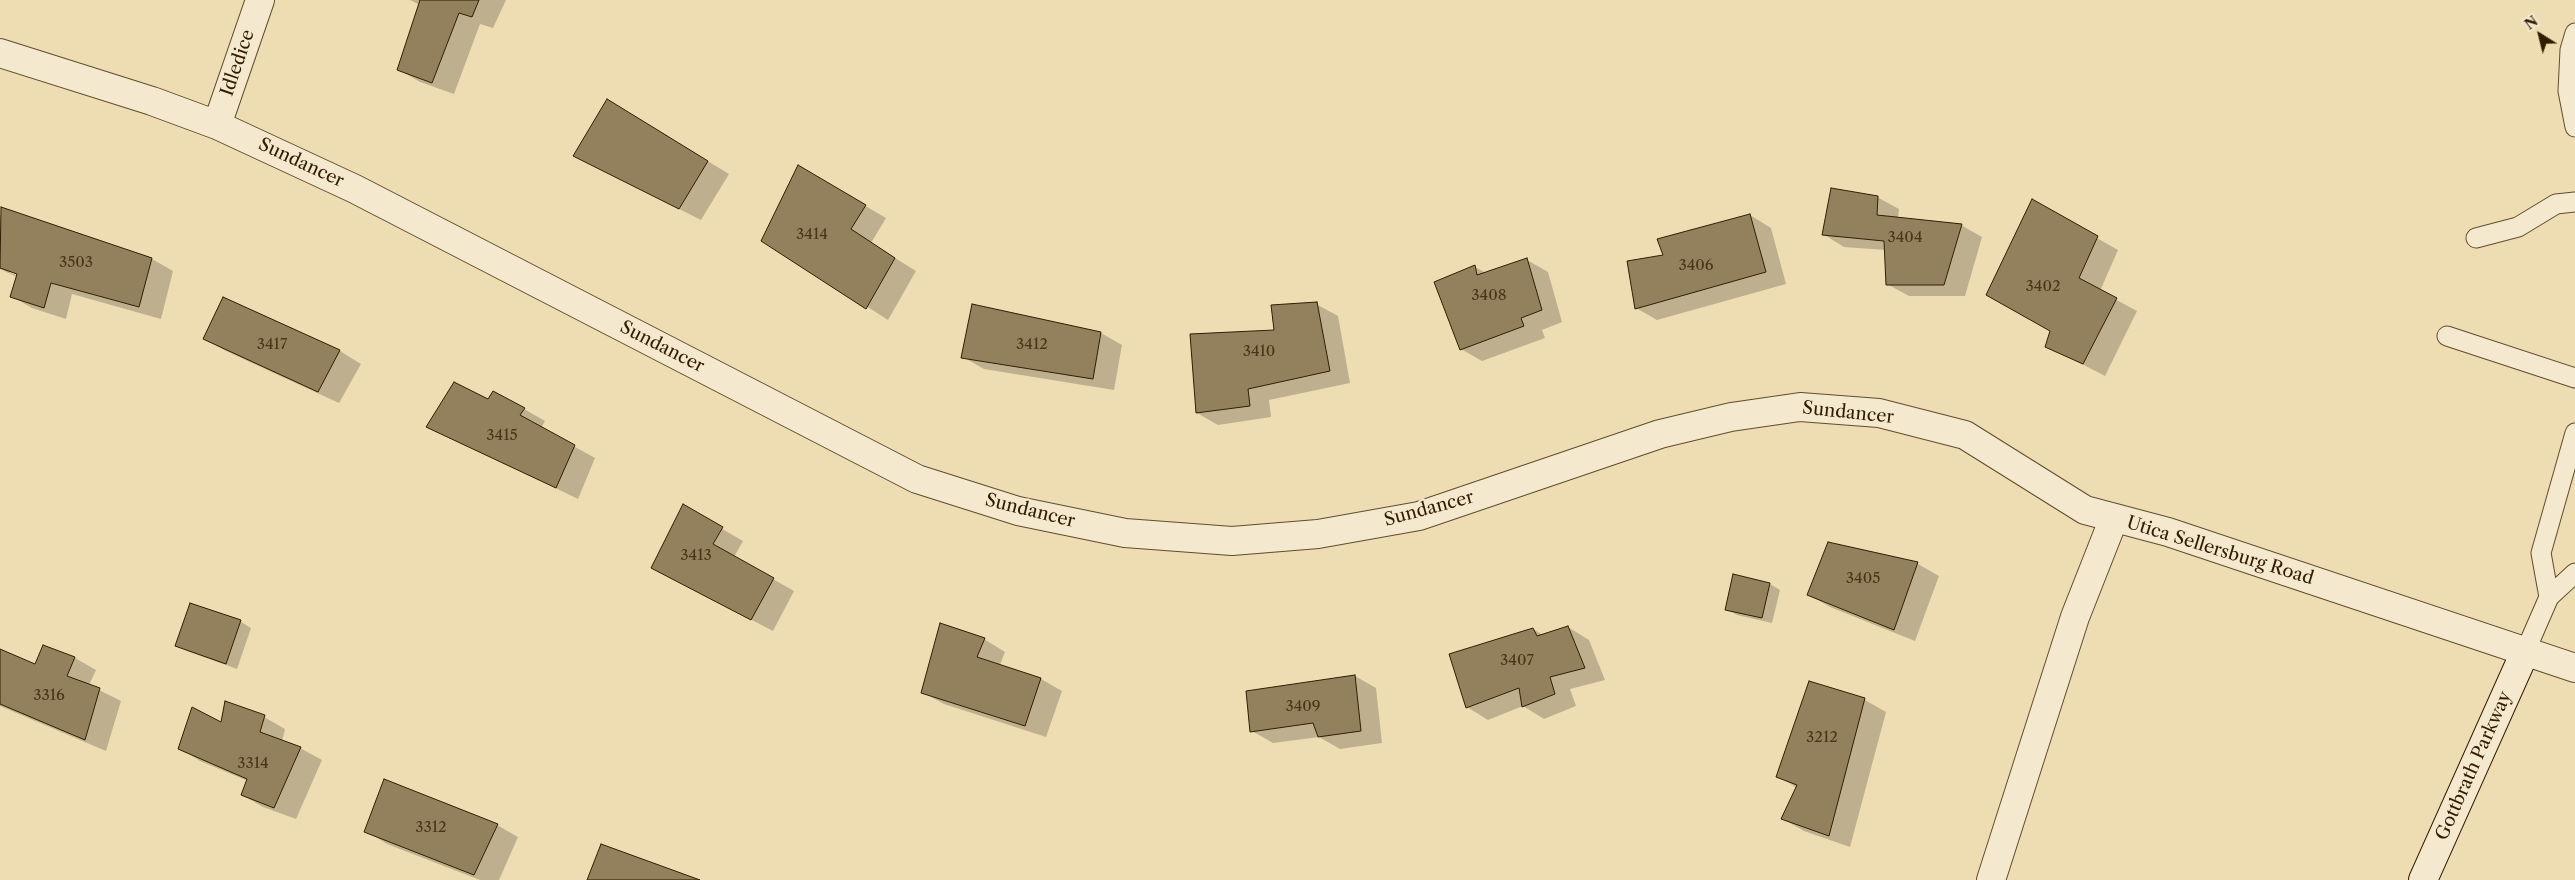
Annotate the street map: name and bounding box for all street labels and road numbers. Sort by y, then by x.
street label: Idledice [217,27,259,99]
street label: Sundancer [255,134,347,192]
street label: Sundancer [616,317,708,377]
street label: Sundancer [1801,397,1895,429]
street label: Sundancer [1382,487,1476,531]
street label: Sundancer [983,489,1077,533]
street label: Utica Sellersburg Road [2124,512,2316,590]
street label: Gottbrath Parkway [2431,688,2517,844]

